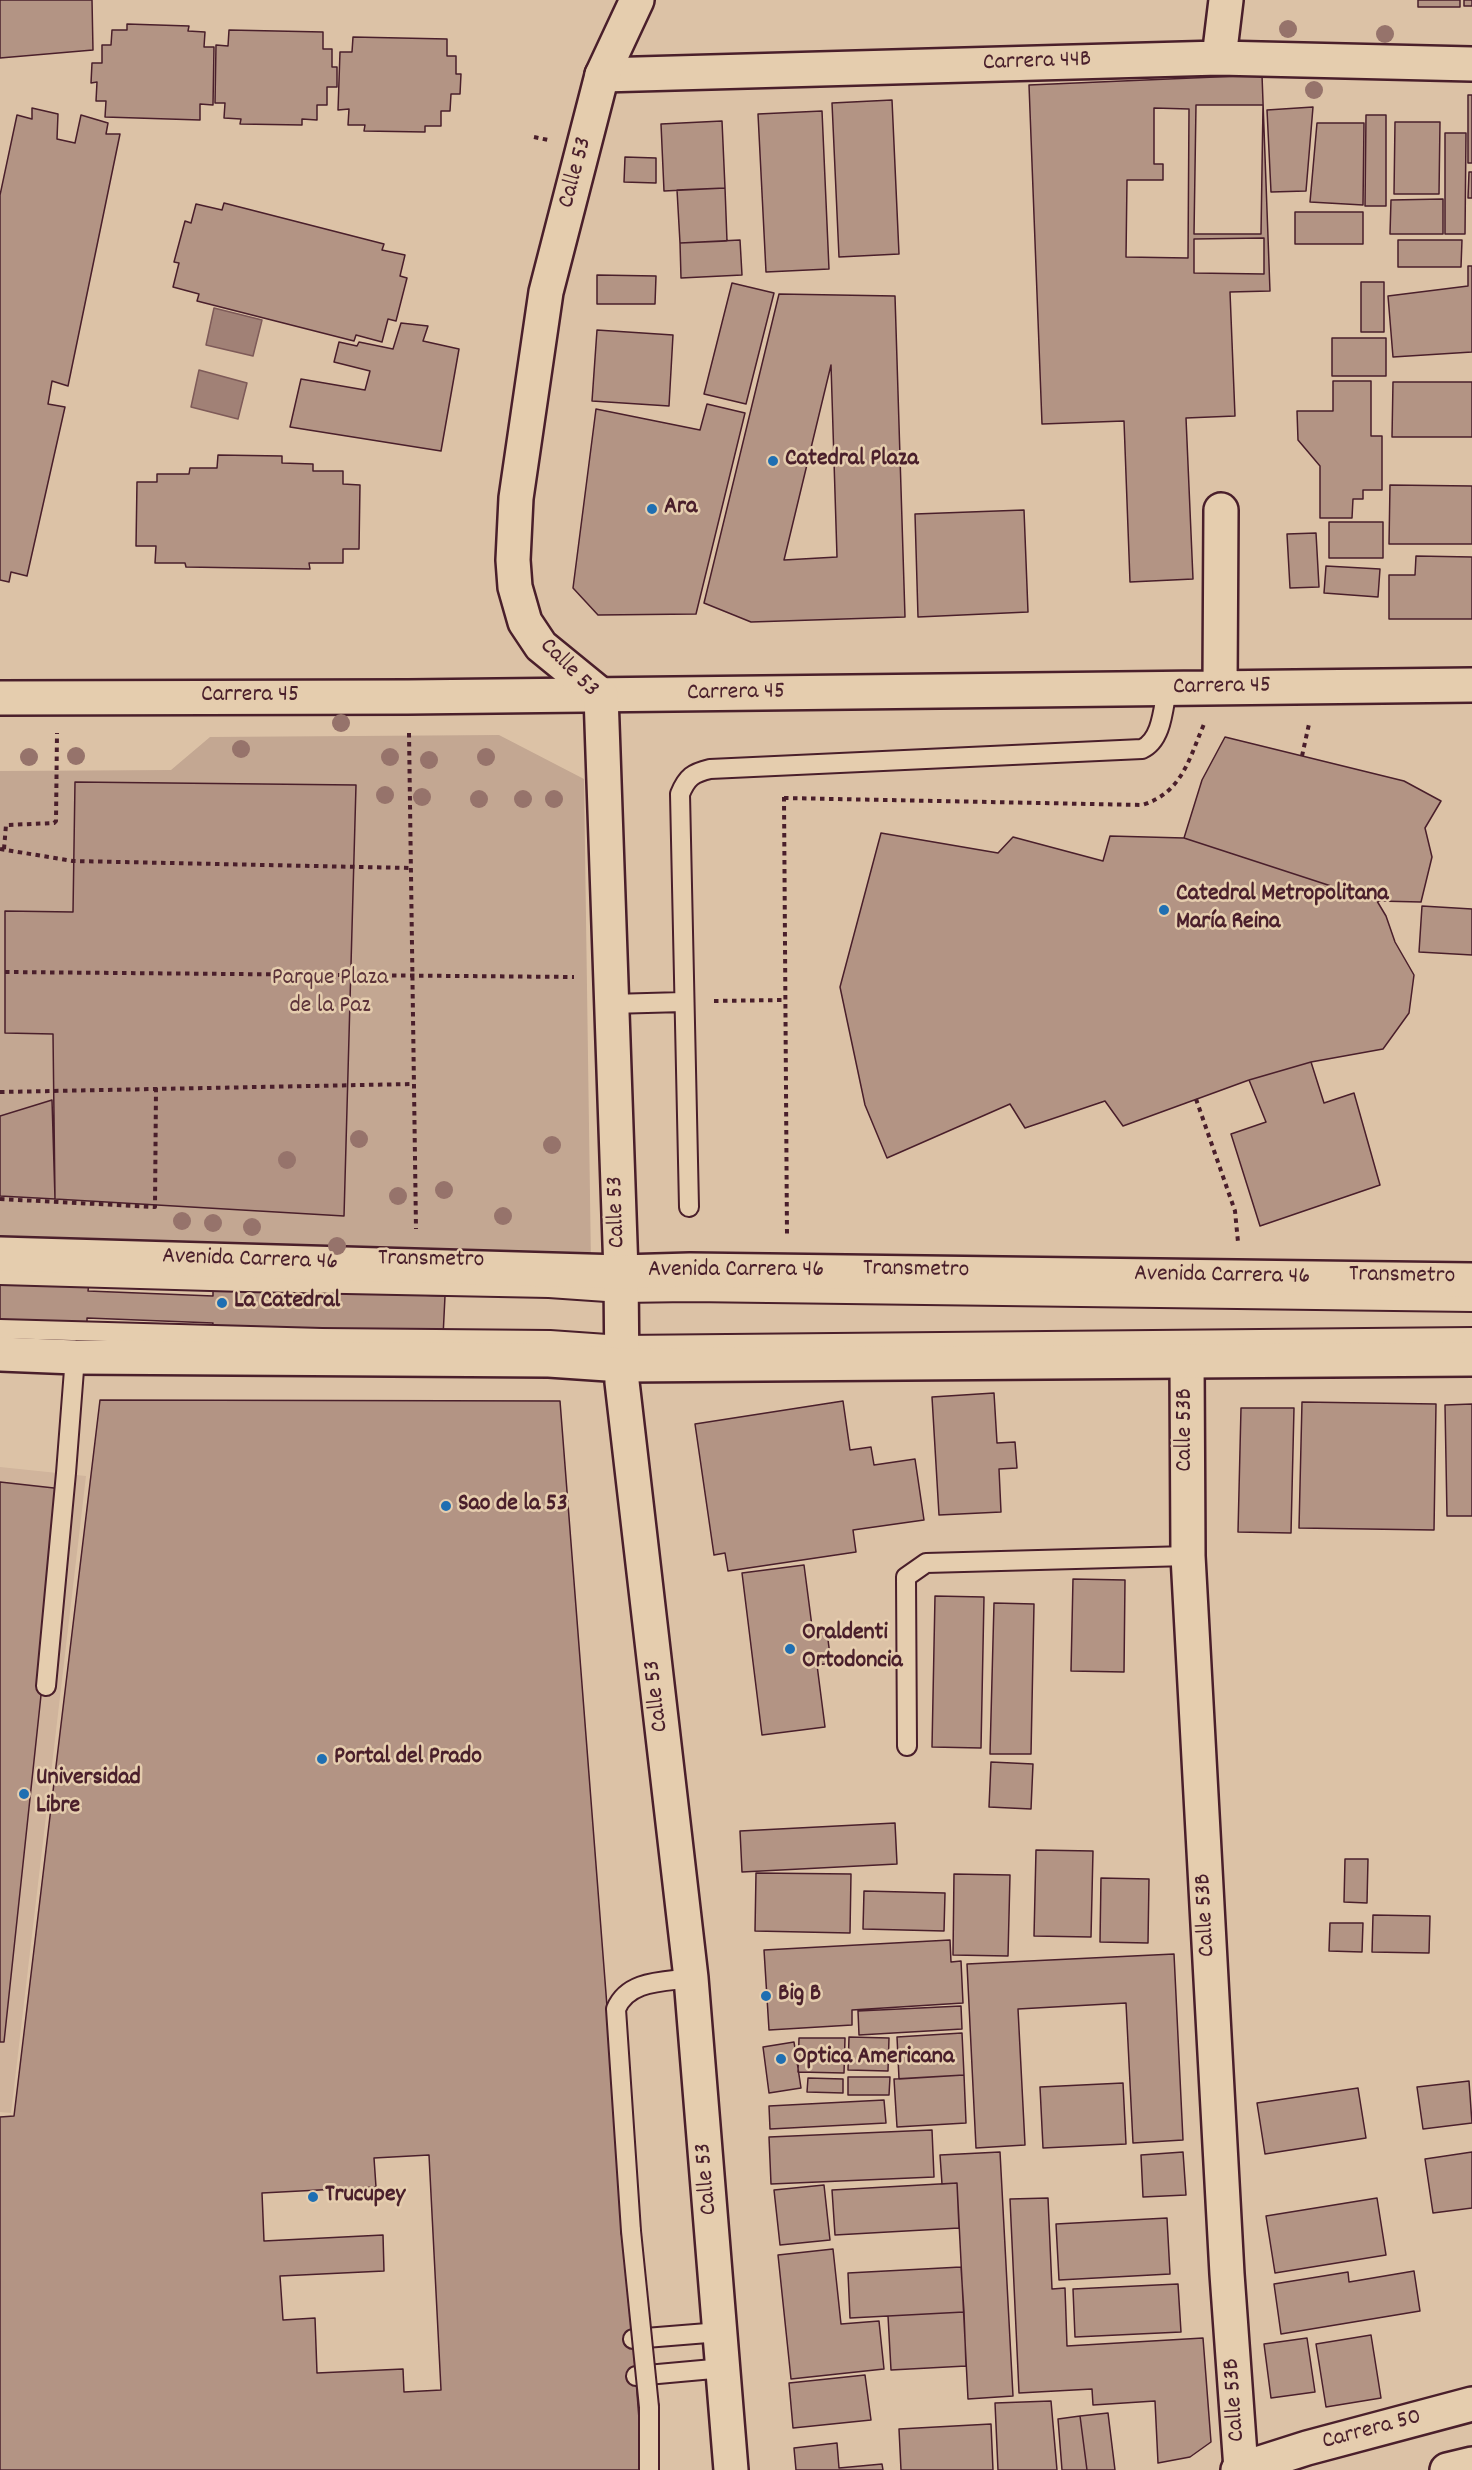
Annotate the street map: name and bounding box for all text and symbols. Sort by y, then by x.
street label: Carrera 44B [982,47,1092,79]
street label: Calle 53 [554,134,600,212]
place label: Catedral Plaza [785,447,918,475]
marker: Catedral Plaza [766,454,780,468]
place label: Ara [664,495,697,523]
marker: Ara [645,502,659,516]
street label: Calle 53 [532,633,604,705]
street label: Carrera 45 [1173,673,1271,703]
street label: Carrera 45 [687,679,785,709]
street label: Carrera 45 [201,683,299,711]
place label: Catedral Metropolitana María Reina [1176,882,1389,938]
marker: Catedral Metropolitana María Reina [1157,903,1171,917]
park label: Parque Plaza de la Paz [272,966,388,1022]
street label: Calle 53 [602,1175,634,1249]
street label: Avenida Carrera 46 [162,1244,338,1278]
street label: Transmetro [378,1246,484,1276]
street label: Transmetro [863,1256,969,1286]
street label: Avenida Carrera 46 [648,1258,824,1286]
street label: Avenida Carrera 46 [1134,1261,1310,1293]
street label: Transmetro [1349,1262,1455,1292]
place label: La Catedral [234,1289,340,1317]
marker: La Catedral [215,1296,229,1310]
street label: Calle 53B [1173,1388,1201,1472]
place label: Sao de la 53 [458,1492,568,1520]
marker: Sao de la 53 [439,1499,453,1513]
place label: Oraldenti Ortodoncia [802,1621,903,1677]
marker: Oraldenti Ortodoncia [783,1642,797,1656]
street label: Calle 53 [639,1658,677,1734]
place label: Portal del Prado [334,1745,482,1773]
marker: Portal del Prado [315,1752,329,1766]
place label: Universidad Libre [36,1766,141,1822]
marker: Universidad Libre [17,1787,31,1801]
street label: Calle 53B [1190,1872,1224,1958]
place label: Big B [778,1982,821,2010]
marker: Big B [759,1989,773,2003]
place label: Optica Americana [793,2045,954,2073]
marker: Optica Americana [774,2052,788,2066]
street label: Calle 53 [691,2142,725,2216]
place label: Trucupey [325,2183,405,2211]
marker: Trucupey [306,2190,320,2204]
street label: Calle 53B [1219,2357,1253,2443]
street label: Carrera 50 [1319,2404,1425,2458]

